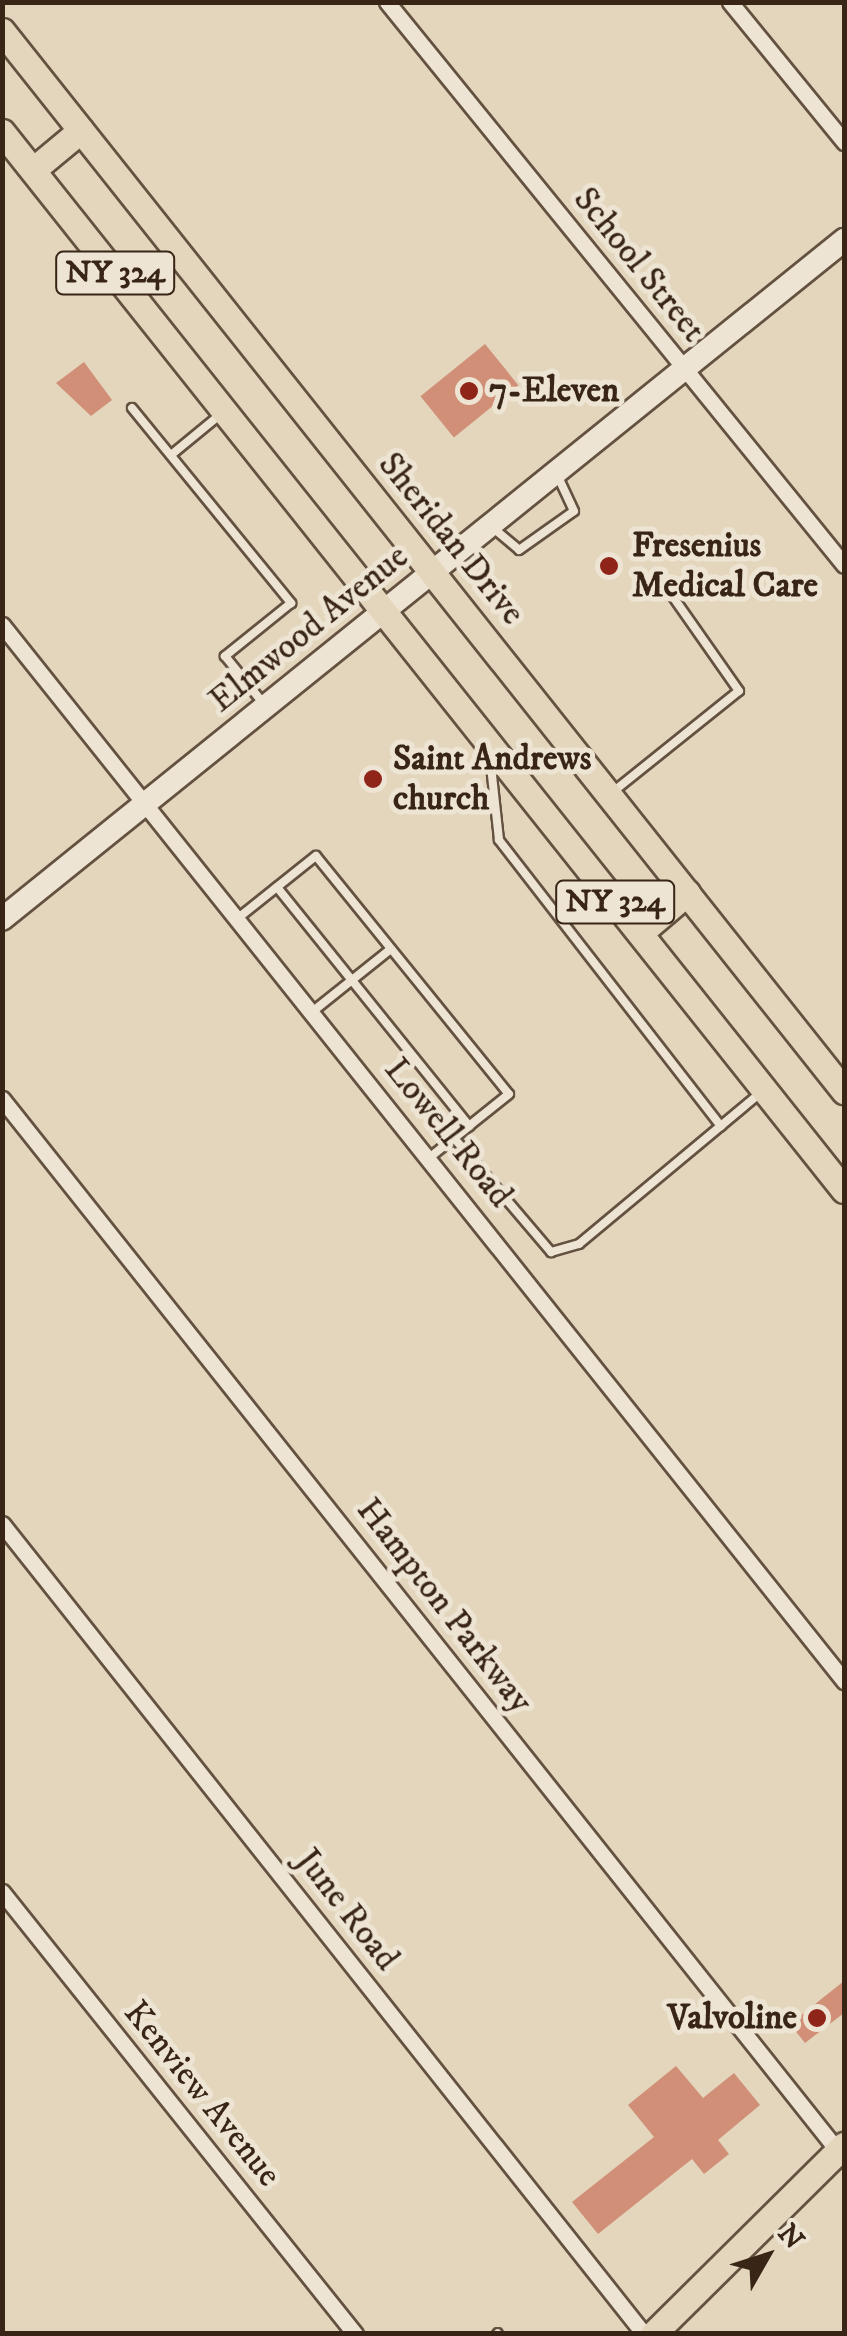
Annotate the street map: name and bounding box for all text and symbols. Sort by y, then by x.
street label: School Street [564,179,714,351]
road number: NY 324 [55,246,175,300]
place label: 7-Eleven [489,370,619,412]
marker: 7-Eleven [458,380,480,402]
street label: Sheridan Drive [369,445,533,633]
place label: Fresenius Medical Care [632,525,818,607]
street label: Elmwood Avenue [201,536,417,722]
marker: Fresenius Medical Care [596,553,622,579]
place label: Saint Andrews church [393,738,592,820]
marker: Saint Andrews church [362,768,384,790]
road number: NY 324 [555,875,675,929]
street label: Lowell Road [375,1050,521,1216]
street label: Hampton Parkway [347,1490,541,1722]
street label: June Road [286,1841,408,1979]
street label: Kenview Avenue [114,1993,290,2195]
place label: Valvoline [668,1997,797,2039]
marker: Valvoline [806,2007,828,2029]
north arrow [717,2206,817,2306]
text: N [770,2217,812,2257]

